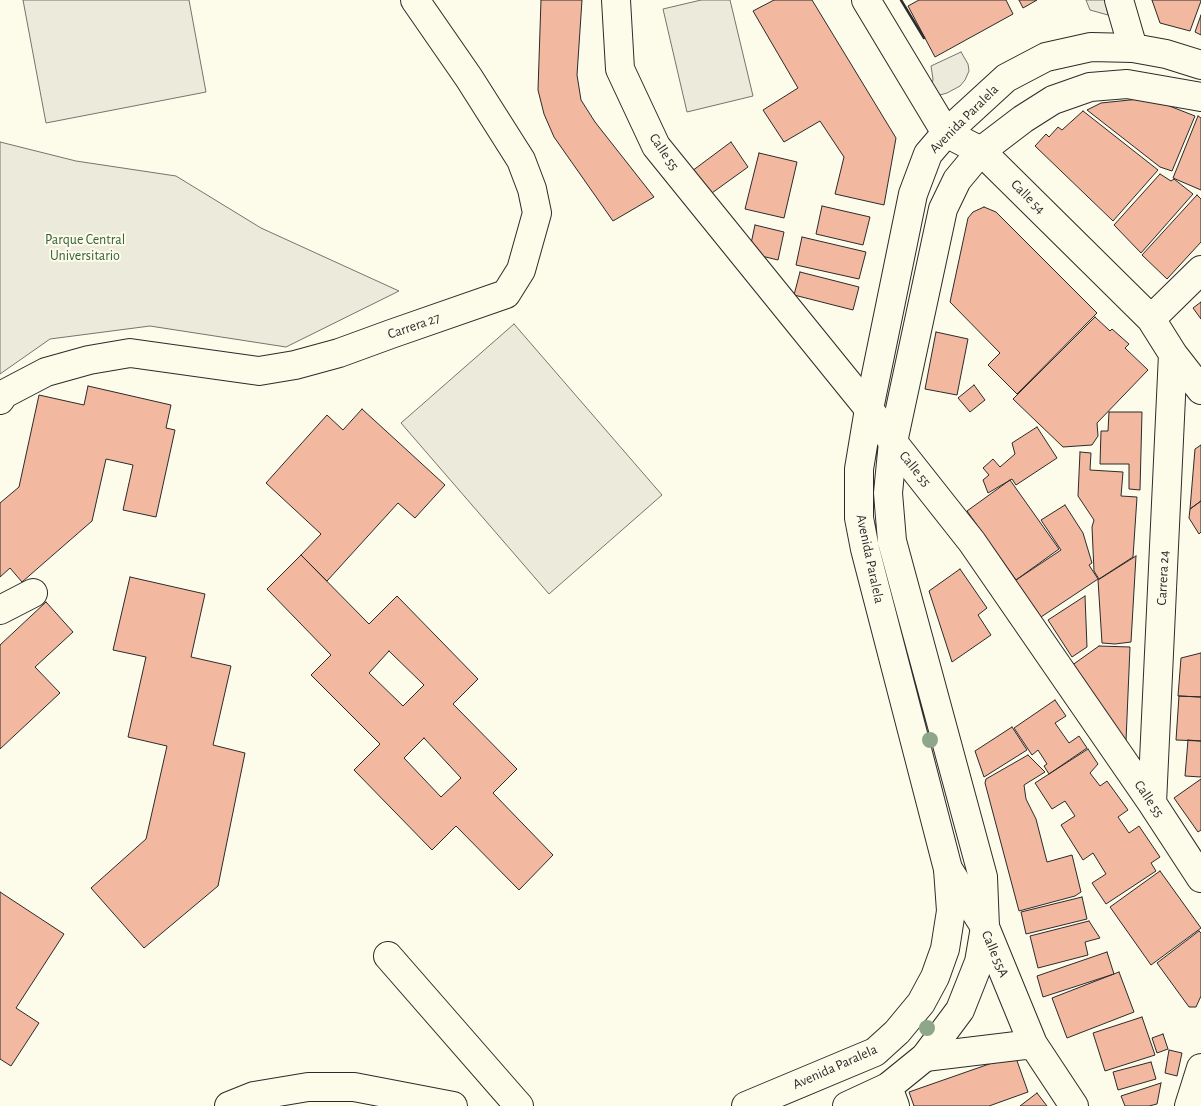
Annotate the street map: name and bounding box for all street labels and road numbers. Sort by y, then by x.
street label: Avenida Paralela [926,81,1002,157]
street label: Calle 55 [646,130,682,174]
street label: Calle 54 [1007,176,1049,218]
street label: Carrera 27 [386,309,442,343]
street label: Calle 55 [896,448,934,490]
street label: Avenida Paralela [852,513,888,605]
street label: Carrera 24 [1153,550,1173,606]
street label: Calle 55 [1131,777,1167,821]
street label: Calle 55A [978,928,1012,980]
street label: Avenida Paralela [790,1041,880,1093]

